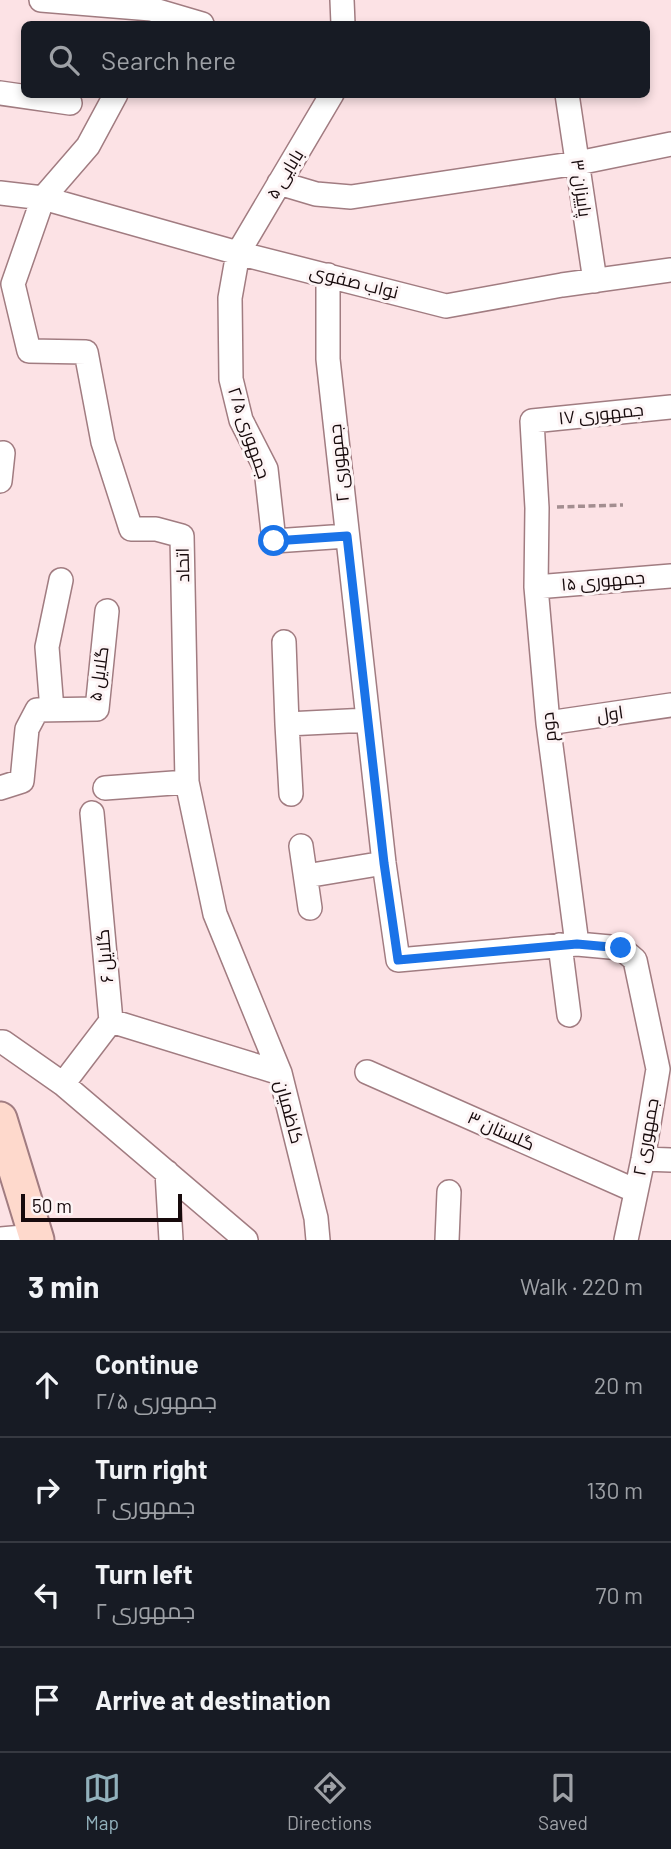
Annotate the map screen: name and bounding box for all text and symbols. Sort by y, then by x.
search box [21,21,650,98]
icon: search [45,41,83,79]
text: Search here [101,44,236,75]
street label: بابایی ۵ [261,145,308,203]
street label: پاییزان ۳ [565,158,597,219]
street label: نواب صفوی [307,259,401,304]
street label: جمهوری ۲/۵ [223,384,276,482]
street label: جمهوری ۱۷ [557,398,645,429]
street label: جمهوری ۲ [323,423,354,503]
route start [258,525,289,556]
street label: اتحاد [171,548,193,582]
street label: جمهوری ۱۵ [560,565,646,596]
street label: گلایل ۵ [83,645,114,703]
street label: اول [595,700,625,727]
street label: دوم [536,711,562,743]
street label: گلایل ۶ [91,928,118,984]
route end [605,932,636,963]
street label: کاظمیان [270,1078,309,1146]
street label: جمهوری ۲ [627,1096,664,1178]
street label: گلستان ۳ [464,1105,539,1156]
scale bar [21,1191,182,1223]
text: 50 m [32,1194,72,1217]
text: 3 min [28,1268,99,1304]
text: Walk · 220 m [520,1272,643,1300]
text: Continue [95,1348,199,1379]
icon: ahead [28,1366,66,1404]
text: 20 m [594,1371,643,1399]
text: جمهوری ۲/۵ [95,1386,217,1414]
text: Turn right [95,1453,208,1484]
icon: right [28,1471,66,1509]
text: 130 m [586,1476,643,1504]
text: جمهوری ۲ [95,1491,195,1519]
text: Turn left [95,1558,193,1589]
icon: left [28,1576,66,1614]
text: 70 m [596,1581,643,1609]
text: جمهوری ۲ [95,1596,195,1624]
icon: arrive [28,1681,66,1719]
text: Arrive at destination [95,1684,331,1715]
tab: Map [83,1769,121,1834]
tab: Directions [287,1769,372,1834]
tab: Saved [538,1769,588,1834]

